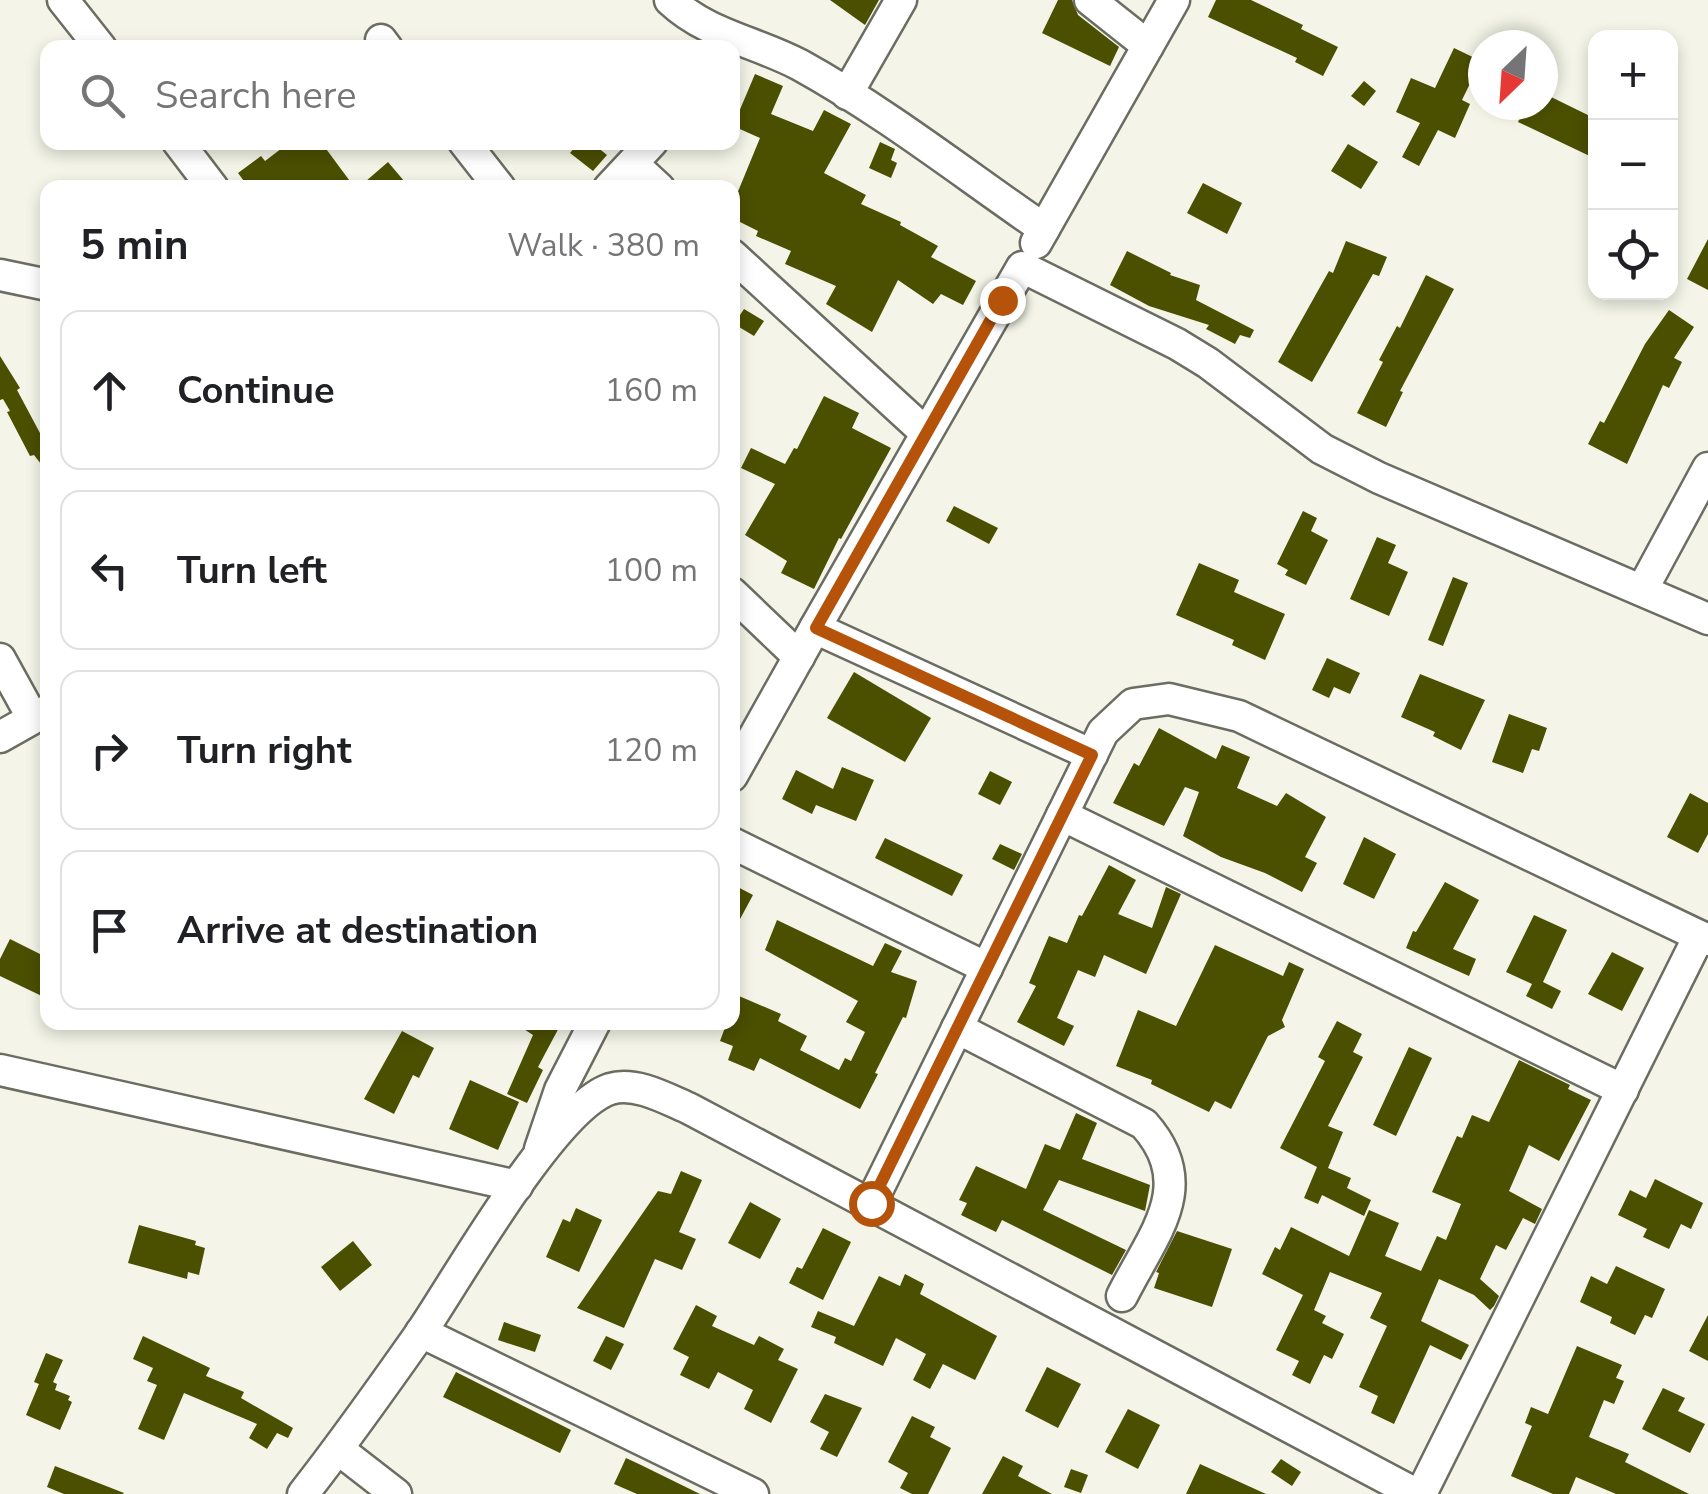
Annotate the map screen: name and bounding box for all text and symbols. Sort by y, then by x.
north arrow [1468,30,1558,120]
map controls [1588,30,1678,300]
button: + [1588,30,1678,120]
search box [40,40,740,150]
icon: search [75,68,130,123]
text: Search here [155,70,356,121]
button: − [1588,120,1678,210]
button: locate [1588,210,1678,300]
text: 5 min [80,217,189,274]
text: Walk · 380 m [507,224,700,267]
route end [980,278,1026,324]
icon: ahead [82,363,137,418]
text: Continue [177,365,335,416]
text: 160 m [605,369,698,412]
icon: left [82,543,137,598]
text: Turn left [177,545,327,596]
text: 100 m [605,549,698,592]
icon: right [82,723,137,778]
text: Turn right [177,725,352,776]
text: 120 m [605,729,698,772]
icon: arrive [82,903,137,958]
text: Arrive at destination [177,905,538,956]
route start [849,1181,895,1227]

